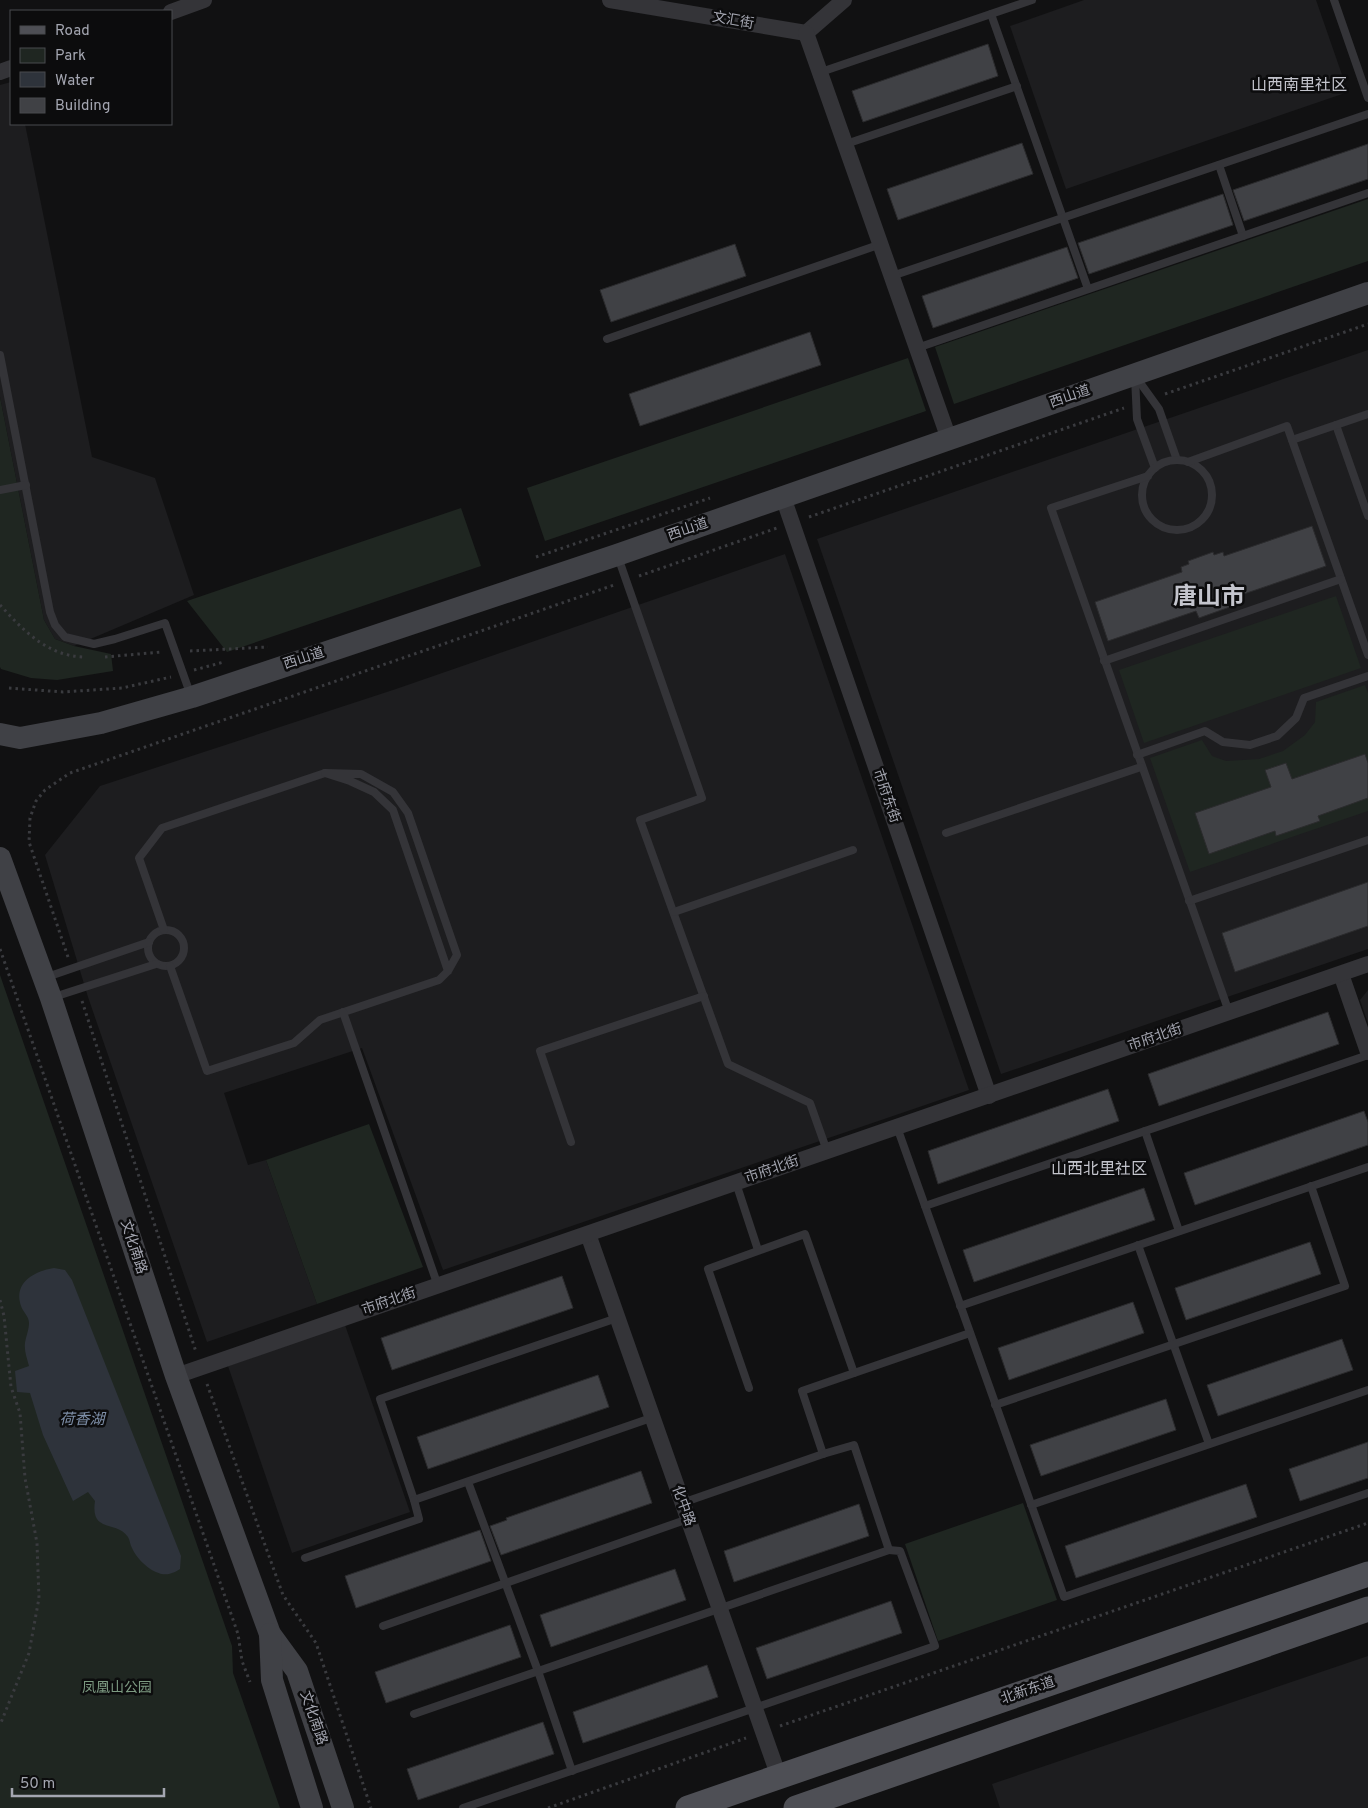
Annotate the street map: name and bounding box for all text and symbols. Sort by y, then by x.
street label: 文汇街 [711,9,755,33]
legend [10,10,172,125]
text: Road [55,22,90,41]
text: Park [55,47,86,66]
text: Water [55,72,95,91]
district label: 山西南里社区 [1251,76,1347,96]
text: Building [55,97,110,116]
street label: 西山道 [1047,382,1093,412]
street label: 西山道 [665,515,711,545]
district label: 唐山市 [1173,583,1245,613]
street label: 西山道 [281,644,327,674]
street label: 市府东街 [869,767,903,825]
street label: 市府北街 [1125,1020,1184,1055]
street label: 市府北街 [742,1152,801,1187]
district label: 山西北里社区 [1051,1160,1147,1180]
street label: 文化南路 [116,1217,151,1276]
street label: 市府北街 [359,1284,418,1319]
water label: 荷香湖 [59,1411,106,1430]
street label: 化中路 [668,1483,699,1529]
street label: 北新东道 [998,1673,1057,1708]
park label: 凤凰山公园 [82,1680,152,1697]
street label: 文化南路 [296,1688,331,1747]
scale bar [12,1766,165,1798]
text: 50 m [20,1775,55,1794]

